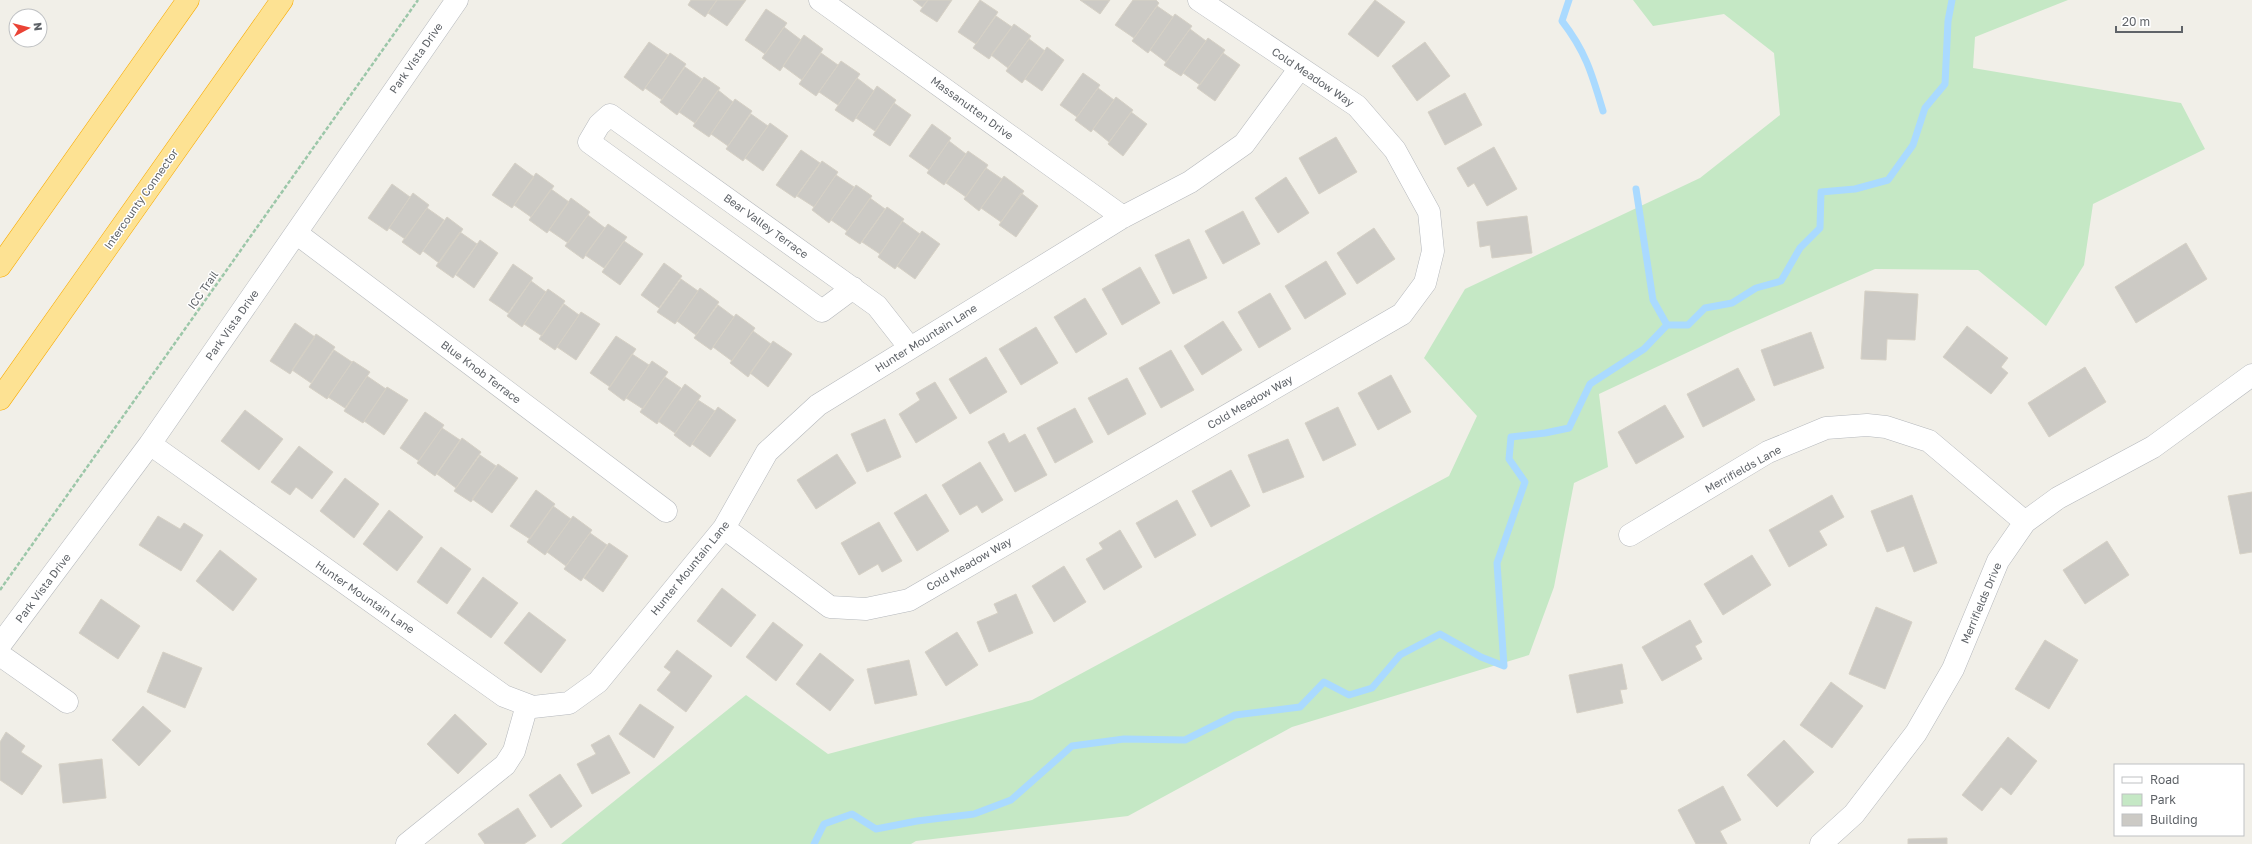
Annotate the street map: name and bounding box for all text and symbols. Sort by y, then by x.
north arrow [8,8,48,48]
scale bar [2116,8,2182,34]
text: 20 m [2122,14,2150,29]
street label: Park Vista Drive [386,20,445,96]
text: N [31,22,45,32]
street label: Cold Meadow Way [1270,44,1357,109]
street label: Massanutten Drive [929,73,1016,142]
street label: Intercounty Connector [101,145,181,252]
street label: Bear Valley Terrace [722,191,811,261]
street label: ICC Trail [185,268,221,311]
street label: Park Vista Drive [202,287,261,363]
street label: Hunter Mountain Lane [872,301,979,374]
street label: Blue Knob Terrace [439,337,524,406]
street label: Cold Meadow Way [1205,372,1295,431]
street label: Merrifields Lane [1702,442,1783,495]
street label: Hunter Mountain Lane [648,518,732,618]
street label: Cold Meadow Way [924,534,1014,593]
street label: Park Vista Drive [12,551,73,625]
street label: Hunter Mountain Lane [313,558,417,636]
street label: Merrifields Drive [1958,560,2003,645]
legend [2114,764,2244,836]
text: Road [2150,772,2179,787]
text: Park [2150,792,2176,807]
text: Building [2150,812,2198,827]

